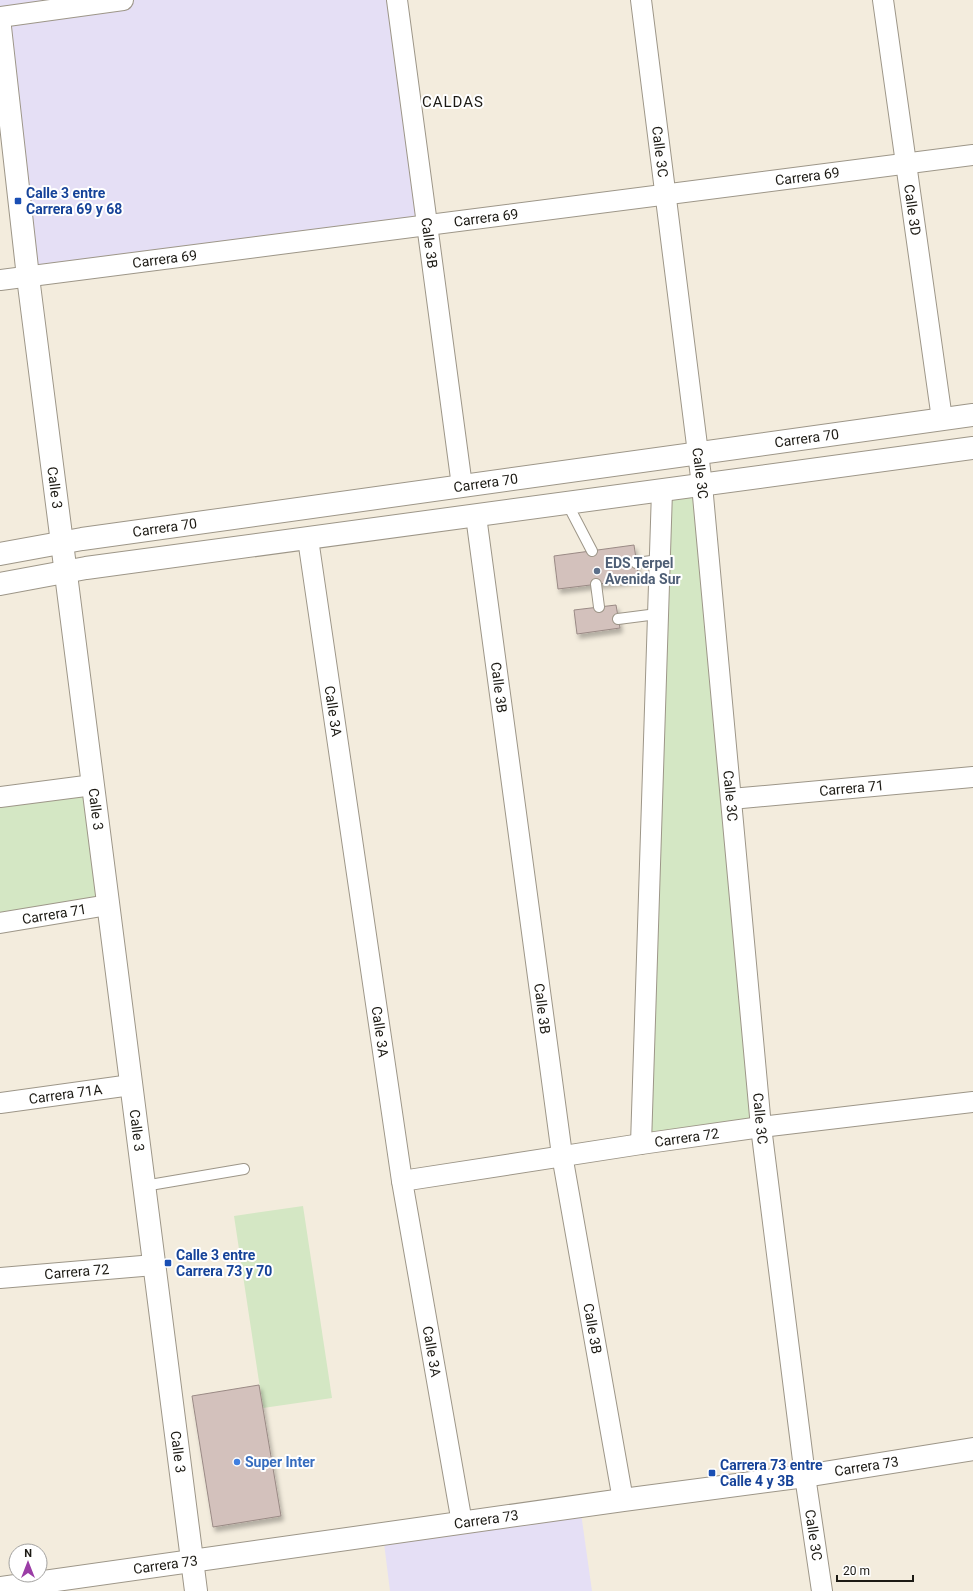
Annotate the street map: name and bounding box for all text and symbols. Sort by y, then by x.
district label: CALDAS [422,93,484,111]
street label: Calle 3C [649,125,671,178]
street label: Carrera 69 [774,164,841,188]
street label: Calle 3D [901,183,924,237]
place label: Calle 3 entre Carrera 69 y 68 [26,185,122,217]
marker: Calle 3 entre Carrera 69 y 68 [13,196,23,206]
street label: Carrera 69 [453,205,519,230]
street label: Calle 3B [418,216,441,269]
street label: Carrera 69 [131,247,198,271]
street label: Carrera 70 [773,426,840,451]
street label: Calle 3C [689,447,711,500]
street label: Calle 3 [44,466,66,510]
street label: Carrera 70 [453,470,519,495]
street label: Carrera 70 [132,515,198,540]
place label: EDS Terpel Avenida Sur [605,555,681,587]
marker: EDS Terpel Avenida Sur [592,566,602,576]
street label: Calle 3B [488,661,510,714]
street label: Calle 3A [322,685,345,738]
street label: Calle 3C [720,770,741,822]
street label: Carrera 71 [818,777,885,799]
street label: Calle 3 [85,787,107,831]
street label: Carrera 71 [21,901,88,927]
street label: Calle 3B [531,982,554,1035]
street label: Calle 3A [369,1005,392,1058]
street label: Carrera 71A [28,1081,103,1107]
street label: Calle 3C [750,1092,771,1145]
street label: Calle 3 [127,1108,148,1153]
street label: Carrera 72 [653,1125,720,1150]
place label: Calle 3 entre Carrera 73 y 70 [176,1247,272,1279]
marker: Calle 3 entre Carrera 73 y 70 [163,1258,173,1268]
street label: Carrera 72 [44,1261,110,1282]
street label: Calle 3B [580,1302,605,1355]
street label: Calle 3A [420,1325,444,1378]
street label: Calle 3 [168,1430,189,1474]
street label: Carrera 73 [833,1453,900,1479]
place label: Super Inter [245,1454,315,1470]
marker: Super Inter [232,1457,242,1467]
place label: Carrera 73 entre Calle 4 y 3B [720,1457,823,1489]
marker: Carrera 73 entre Calle 4 y 3B [707,1468,717,1478]
street label: Carrera 73 [453,1507,519,1532]
street label: Calle 3C [802,1508,825,1562]
north arrow [8,1543,48,1583]
text: N [24,1547,32,1560]
street label: Carrera 73 [132,1552,199,1577]
scale bar [837,1557,913,1583]
text: 20 m [843,1564,870,1578]

